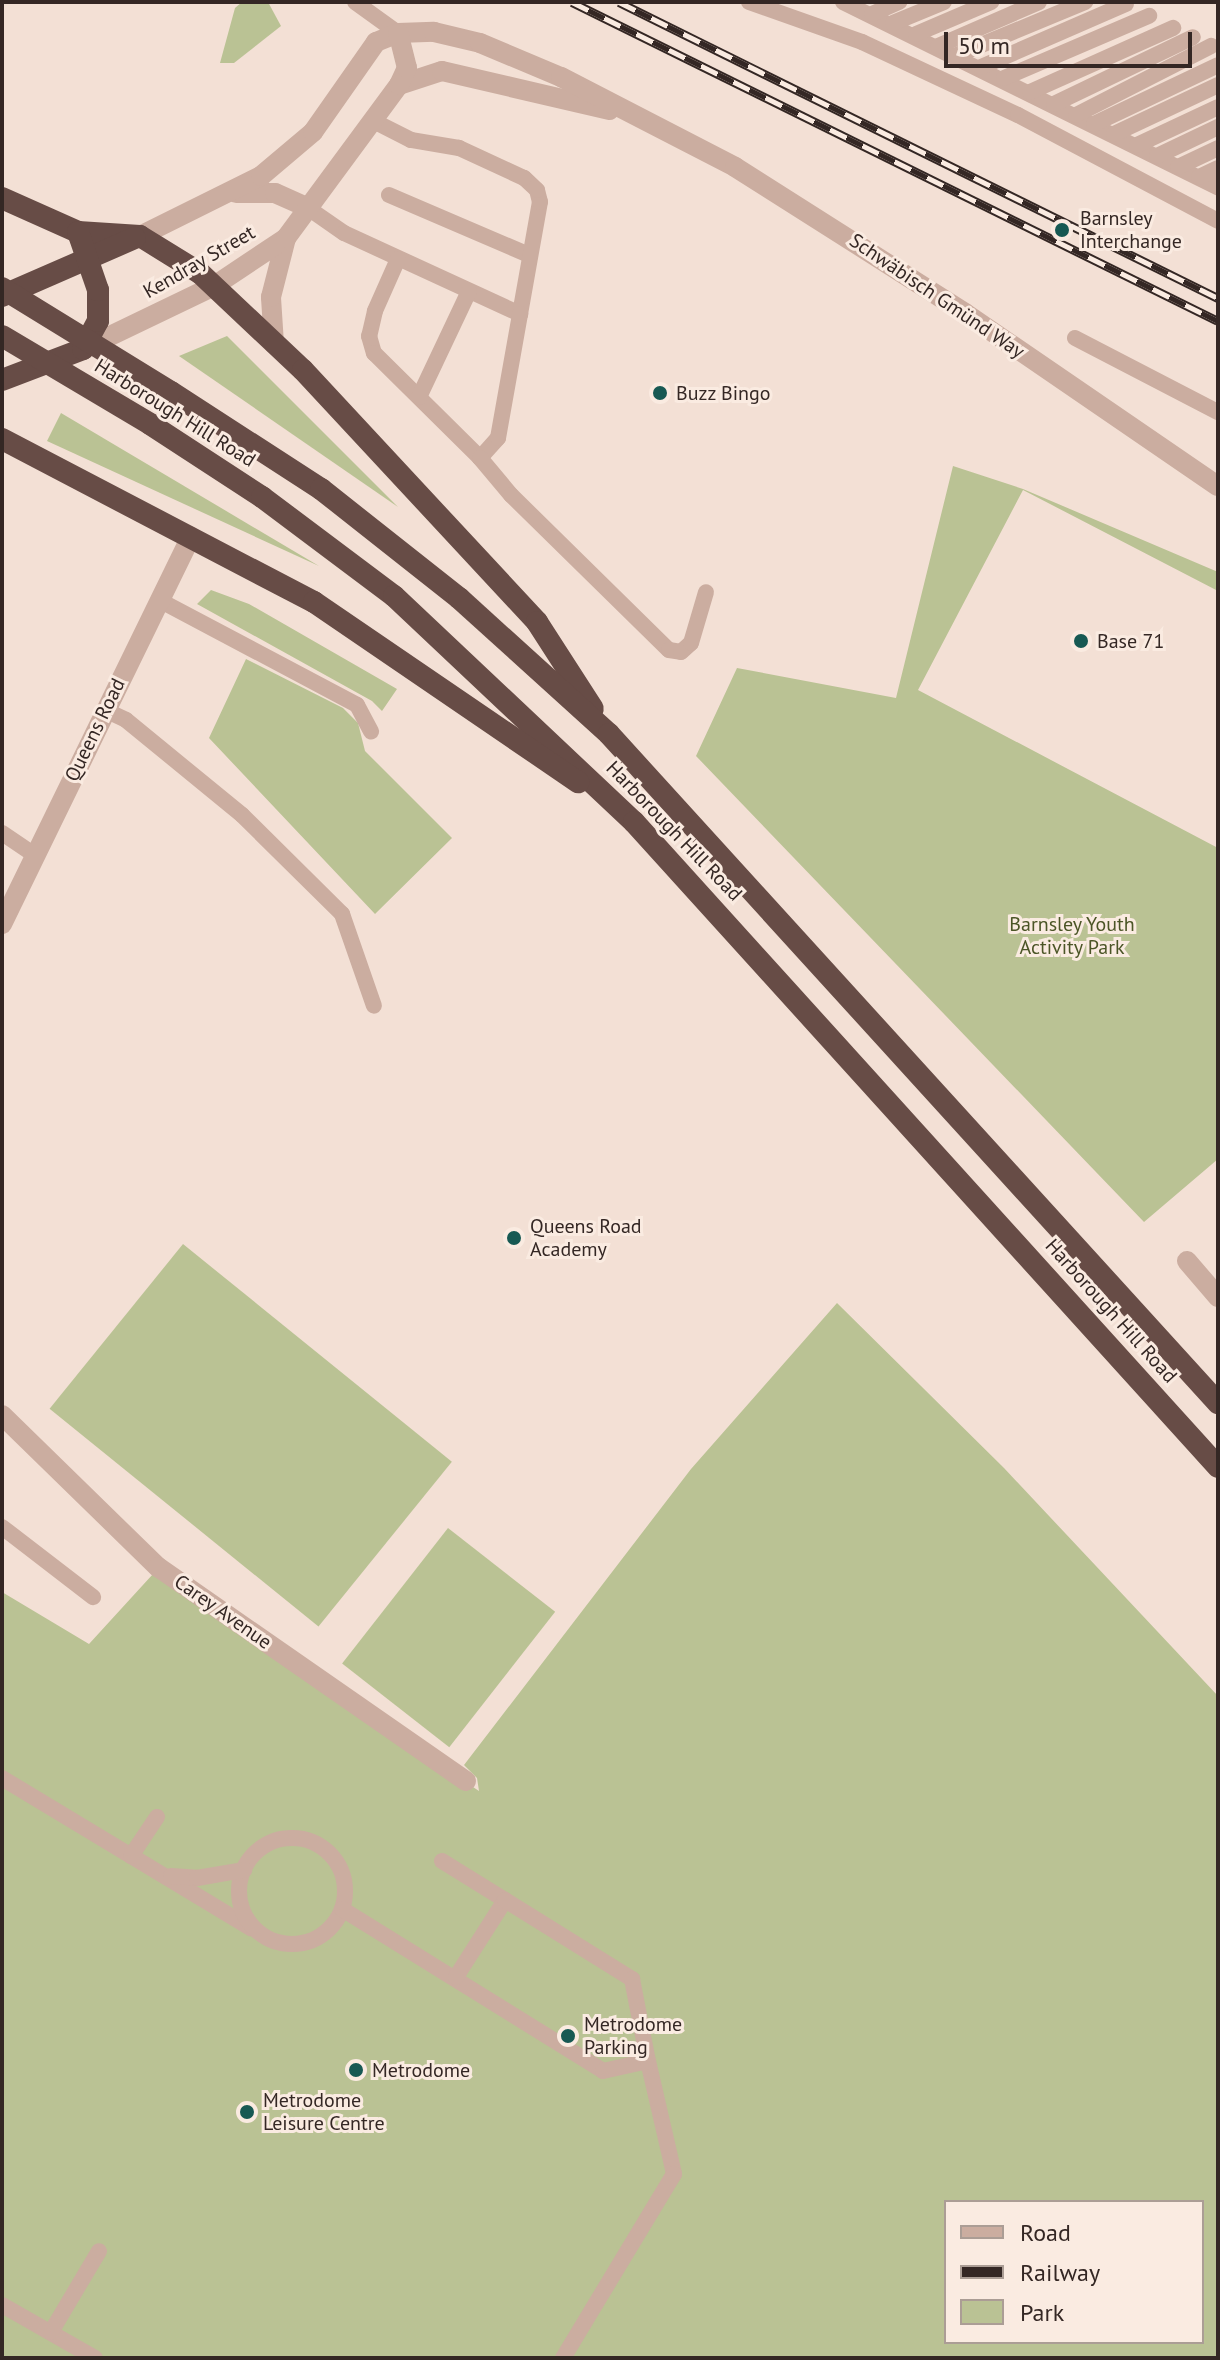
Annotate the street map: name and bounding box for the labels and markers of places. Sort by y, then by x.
place label: Barnsley Interchange [1080,206,1182,253]
marker: Barnsley Interchange [1051,219,1073,241]
place label: Buzz Bingo [676,381,771,405]
marker: Buzz Bingo [651,384,669,402]
place label: Base 71 [1097,629,1164,653]
marker: Base 71 [1072,632,1090,650]
place label: Queens Road Academy [530,1214,642,1261]
marker: Queens Road Academy [505,1229,523,1247]
place label: Metrodome Parking [584,2012,682,2059]
marker: Metrodome Parking [559,2027,577,2045]
place label: Metrodome [372,2058,470,2082]
marker: Metrodome [347,2061,365,2079]
place label: Metrodome Leisure Centre [263,2088,385,2135]
marker: Metrodome Leisure Centre [238,2103,256,2121]

